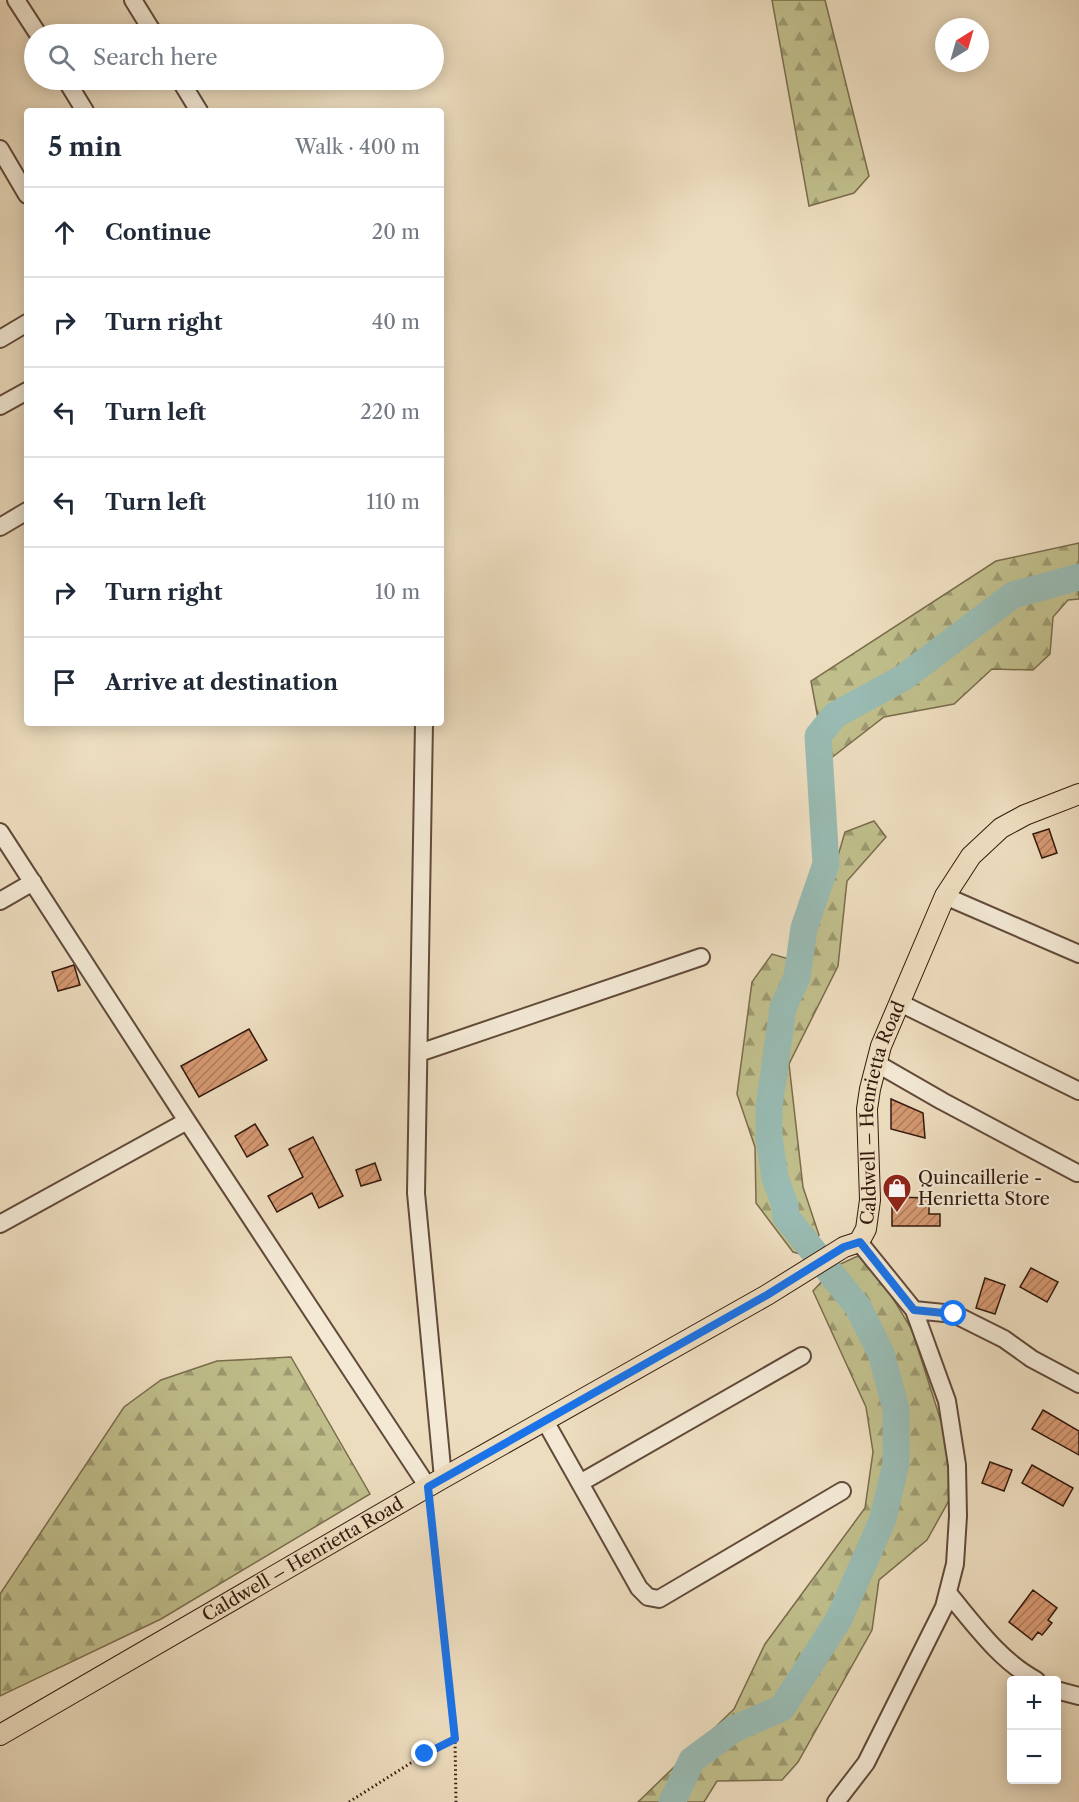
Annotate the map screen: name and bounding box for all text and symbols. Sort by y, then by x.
north arrow [935,18,989,72]
search box [24,24,444,90]
icon: search [45,41,78,74]
text: Search here [93,44,218,71]
text: 5 min [48,131,122,163]
text: Walk · 400 m [295,135,420,159]
icon: ahead [48,216,81,249]
text: Continue [105,219,211,246]
text: 20 m [372,220,420,244]
icon: right [48,306,81,339]
text: Turn right [105,309,223,336]
text: 40 m [372,310,420,334]
icon: left [48,396,81,429]
text: Turn left [105,399,206,426]
text: 220 m [360,400,420,424]
icon: left [48,486,81,519]
text: Turn left [105,489,206,516]
text: 110 m [367,490,420,514]
icon: right [48,576,81,609]
text: Turn right [105,579,223,606]
text: 10 m [375,580,420,604]
icon: arrive [48,666,81,699]
text: Arrive at destination [105,669,338,696]
street label: Caldwell – Henrietta Road [856,998,910,1226]
place label: Quincaillerie - Henrietta Store [918,1167,1050,1210]
shop icon: Quincaillerie - Henrietta Store [881,1172,913,1214]
route start [940,1300,966,1326]
street label: Caldwell – Henrietta Road [198,1492,407,1626]
map controls [1007,1676,1061,1784]
button: + [1007,1676,1061,1730]
button: − [1007,1730,1061,1784]
route end [411,1740,437,1766]

